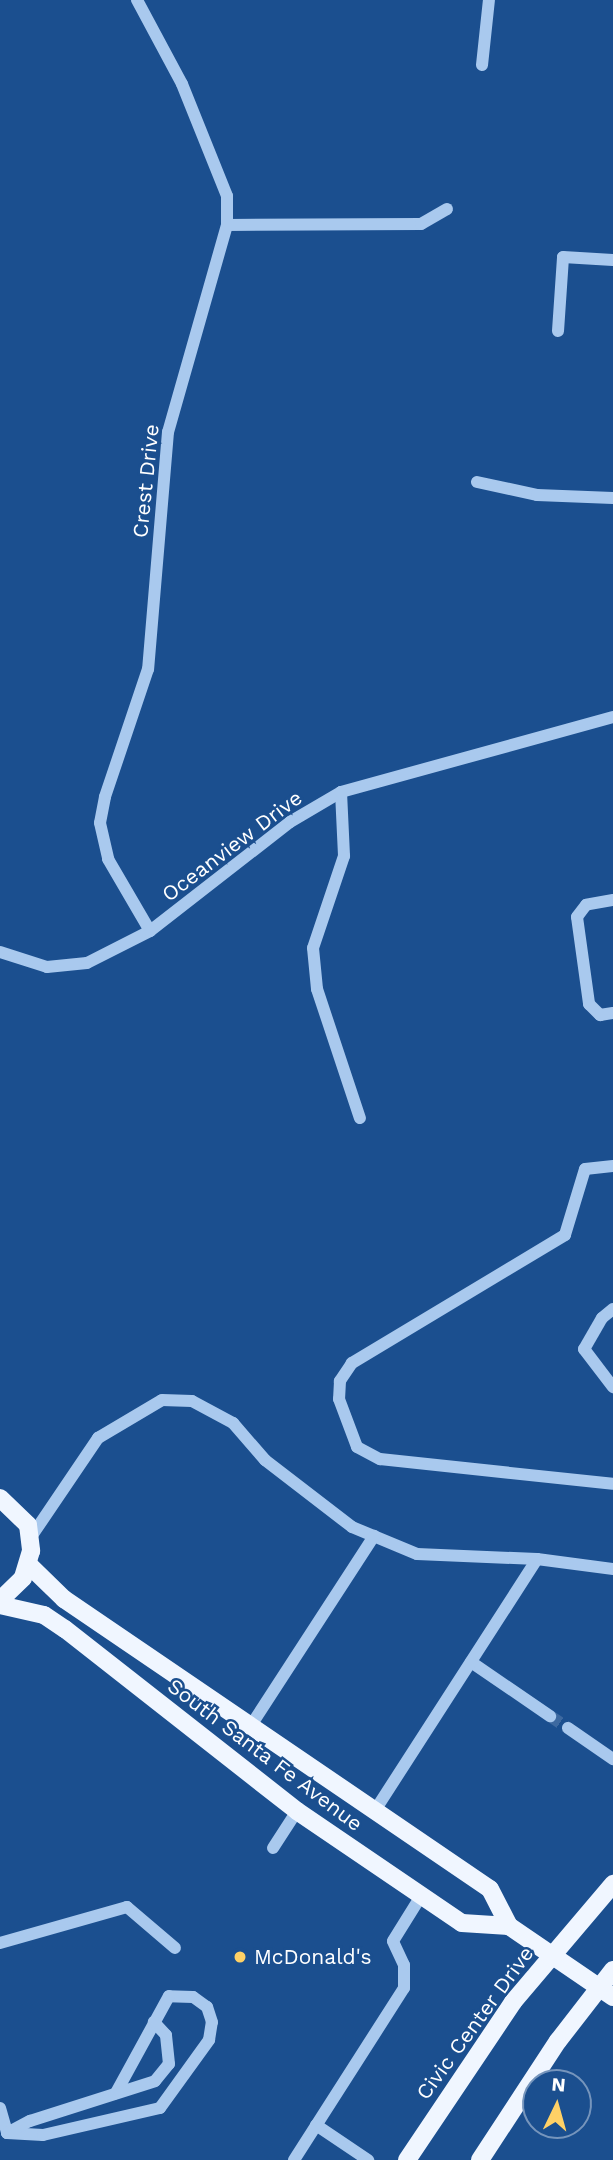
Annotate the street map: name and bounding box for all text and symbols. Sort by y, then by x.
street label: Crest Drive [128,423,164,539]
street label: Oceanview Drive [157,785,307,907]
street label: South Santa Fe Avenue [162,1673,368,1837]
street label: Civic Center Drive [411,1941,539,2105]
place label: McDonald's [254,1944,371,1970]
marker: McDonald's [232,1949,248,1965]
north arrow [522,2069,592,2139]
text: N [551,2073,567,2097]

